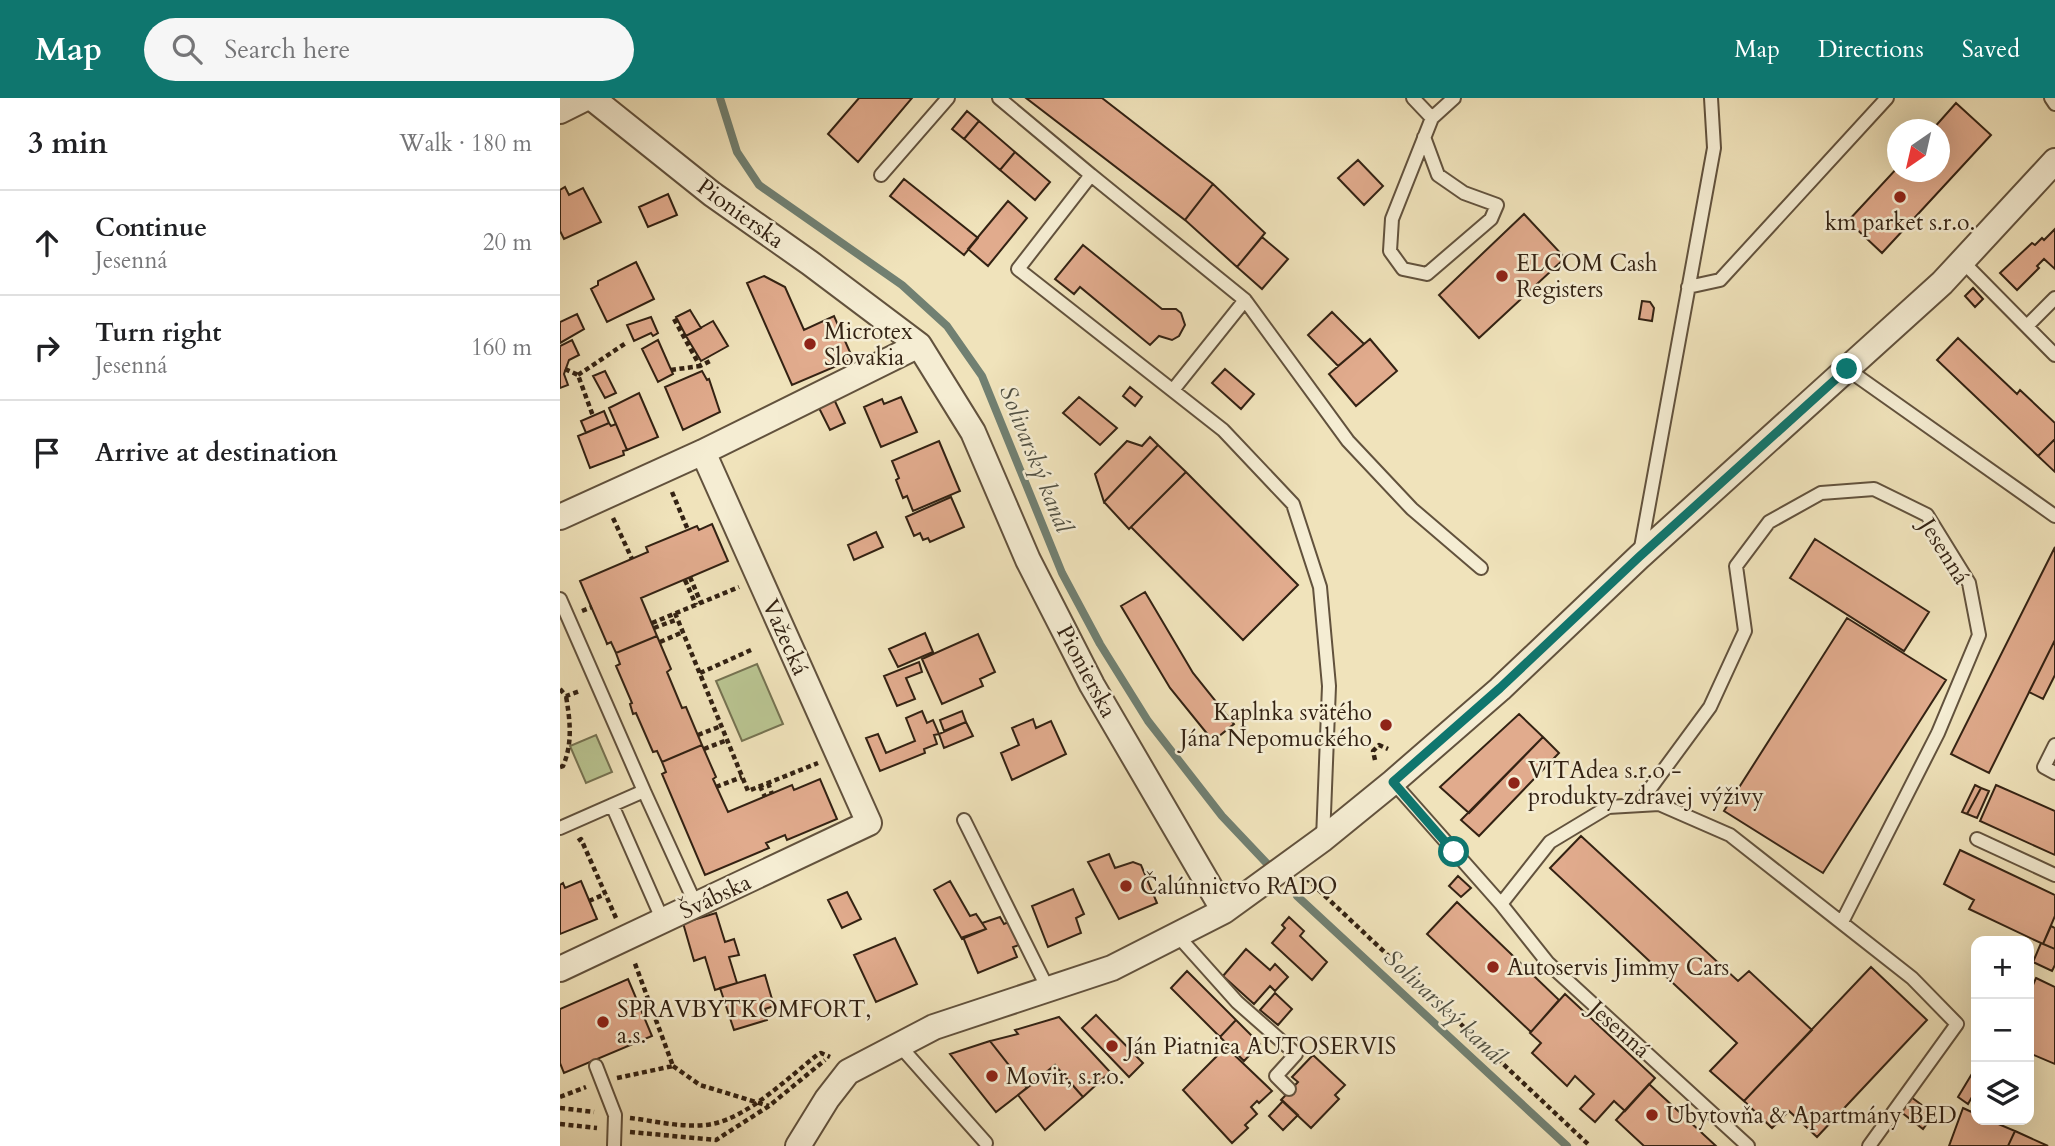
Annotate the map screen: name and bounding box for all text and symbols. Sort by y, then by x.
search box [144,18,634,81]
text: Map [35,27,102,72]
icon: search [168,30,206,68]
text: Search here [224,32,350,67]
text: Map [1734,33,1780,66]
text: Directions [1818,33,1924,66]
text: Saved [1962,33,2020,66]
north arrow [1887,119,1950,182]
text: 3 min [28,123,108,164]
text: Walk · 180 m [399,128,532,159]
street label: Pionierska [691,171,791,256]
marker: km parket s.r.o. [1892,189,1908,205]
place label: km parket s.r.o. [1825,207,1975,238]
text: Continue [95,210,207,245]
icon: ahead [28,224,66,262]
text: 20 m [483,227,532,258]
text: Jesenná [95,245,167,276]
place label: ELCOM Cash Registers [1516,248,1658,305]
marker: ELCOM Cash Registers [1494,268,1510,284]
text: Turn right [95,315,222,350]
place label: Microtex Slovakia [824,316,913,373]
icon: right [28,329,66,367]
text: 160 m [471,332,532,363]
marker: Microtex Slovakia [802,336,818,352]
text: Jesenná [95,350,167,381]
route end [1831,353,1862,384]
water label: Solivarský kanál [991,381,1081,539]
icon: arrive [28,434,66,472]
text: Arrive at destination [95,435,338,470]
street label: Jesenná [1911,510,1977,590]
street label: Važecká [755,594,816,680]
street label: Pionierska [1049,619,1124,723]
place label: Kaplnka svätého Jána Nepomuckého [1177,697,1372,754]
marker: Kaplnka svätého Jána Nepomuckého [1378,717,1394,733]
place label: VITAdea s.r.o - produkty zdravej výživy [1528,755,1764,812]
marker: VITAdea s.r.o - produkty zdravej výživy [1506,775,1522,791]
route start [1438,836,1469,867]
street label: Švábska [674,866,756,926]
place label: Čalúnnictvo RADO [1140,870,1337,902]
marker: Čalúnnictvo RADO [1118,878,1134,894]
map controls [1971,936,2034,1125]
button: + [1971,936,2034,999]
water label: Solivarský kanál [1376,942,1514,1074]
place label: Autoservis Jimmy Cars [1507,952,1729,983]
marker: Autoservis Jimmy Cars [1485,959,1501,975]
street label: Jesenná [1580,992,1657,1065]
place label: SPRAVBYTKOMFORT, a.s. [617,994,871,1051]
button: − [1971,999,2034,1062]
marker: SPRAVBYTKOMFORT, a.s. [595,1014,611,1030]
place label: Ján Piatnica AUTOSERVIS [1123,1031,1396,1062]
marker: Ján Piatnica AUTOSERVIS [1104,1038,1120,1054]
place label: Movir, s.r.o. [1006,1061,1125,1092]
button: layers [1971,1062,2034,1125]
marker: Movir, s.r.o. [984,1068,1000,1084]
place label: Ubytovňa & Apartmány BED [1666,1100,1957,1131]
marker: Ubytovňa & Apartmány BED [1644,1107,1660,1123]

